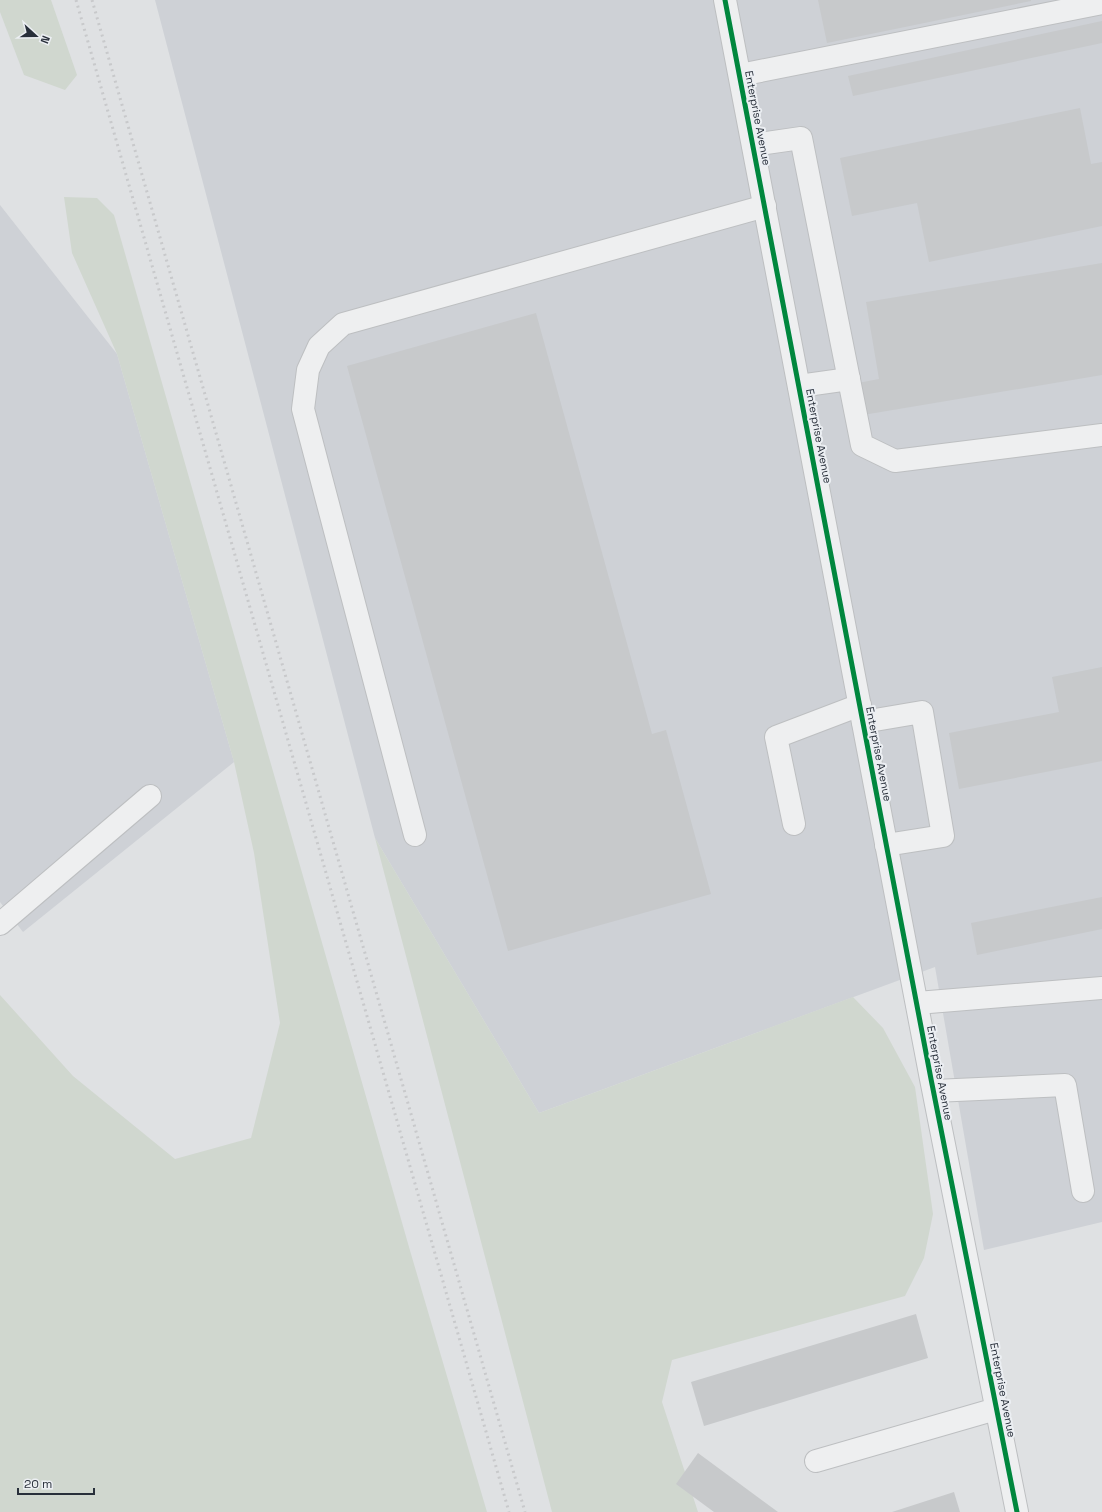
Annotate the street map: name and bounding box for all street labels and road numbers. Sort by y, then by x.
street label: Enterprise Avenue [742,70,774,166]
street label: Enterprise Avenue [803,388,835,484]
street label: Enterprise Avenue [863,706,895,802]
street label: Enterprise Avenue [924,1025,956,1121]
street label: Enterprise Avenue [987,1342,1019,1438]

